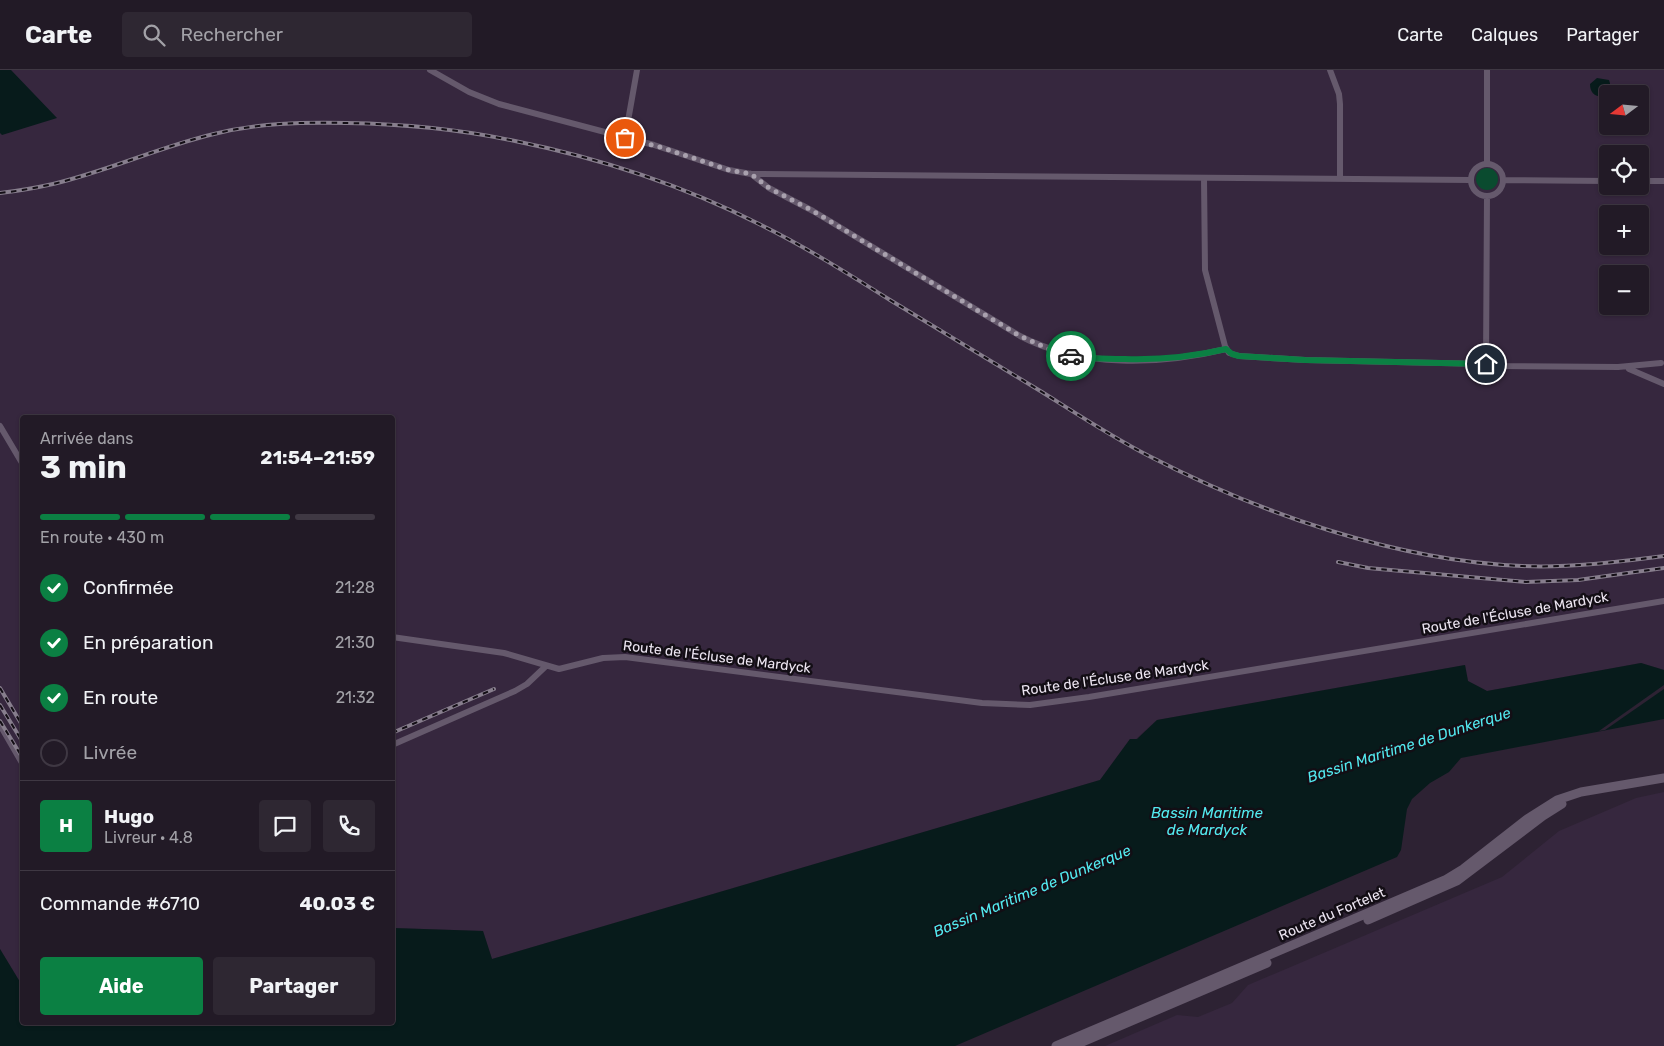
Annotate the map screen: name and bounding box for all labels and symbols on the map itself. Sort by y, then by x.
north arrow [1599,85,1649,135]
pin [604,117,646,159]
courier [1046,331,1096,381]
pin [1465,343,1507,385]
street label: Route de l'Écluse de Mardyck [1420,587,1610,638]
street label: Route de l'Écluse de Mardyck [622,636,813,677]
street label: Route de l'Écluse de Mardyck [1020,655,1211,700]
water label: Bassin Maritime de Dunkerque [1305,703,1514,786]
water label: Bassin Maritime de Mardyck [1151,804,1264,839]
water label: Bassin Maritime de Dunkerque [931,841,1134,941]
street label: Route du Fortelet [1276,884,1388,944]

